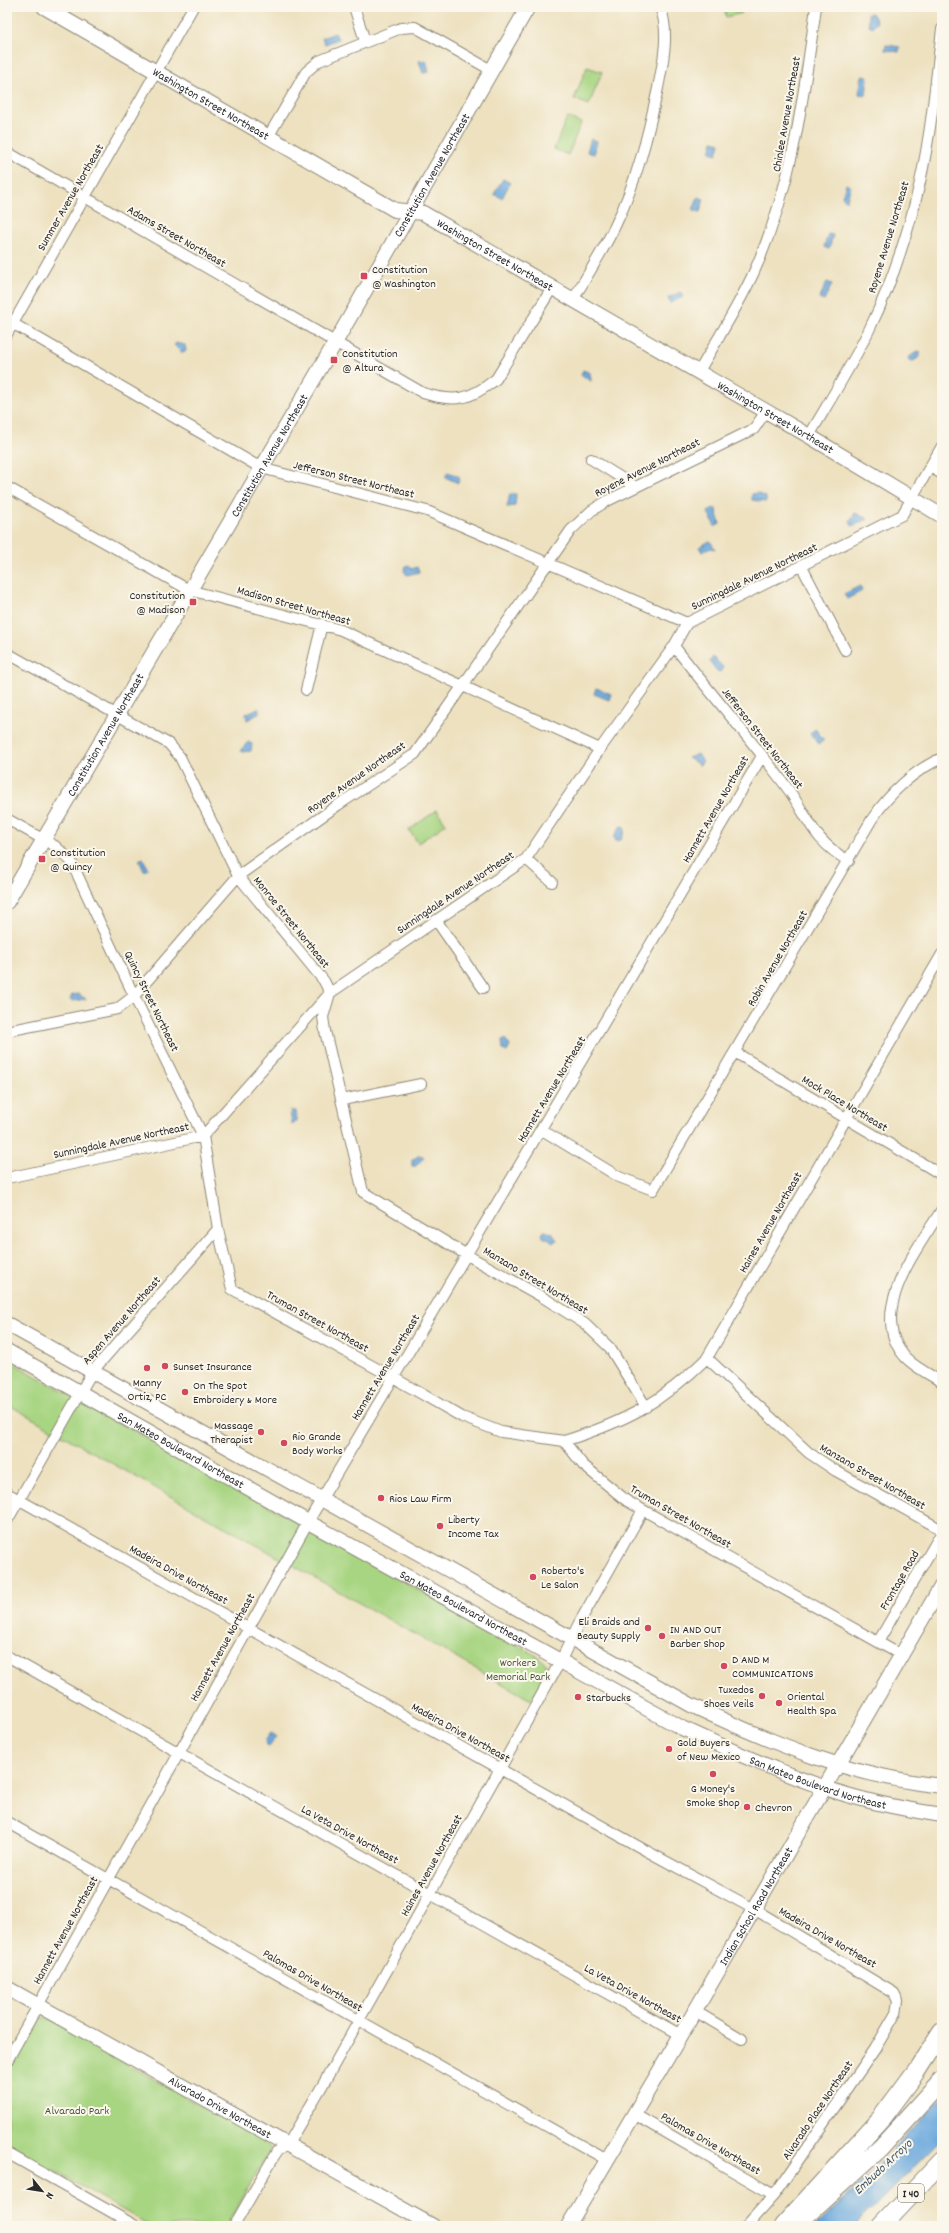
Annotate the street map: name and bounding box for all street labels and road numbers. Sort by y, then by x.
street label: Chinlee Avenue Northeast [769,55,806,173]
street label: Washington Street Northeast [149,64,272,146]
street label: Constitution Avenue Northeast [391,110,475,241]
street label: Summer Avenue Northeast [34,141,109,254]
street label: Royene Avenue Northeast [864,179,915,296]
street label: Adams Street Northeast [124,202,229,273]
street label: Washington Street Northeast [433,216,556,297]
street label: Washington Street Northeast [713,378,837,459]
street label: Constitution Avenue Northeast [228,391,314,521]
street label: Royene Avenue Northeast [592,434,704,502]
street label: Jefferson Street Northeast [291,457,416,504]
street label: Sunningdale Avenue Northeast [689,539,821,615]
street label: Madison Street Northeast [235,582,353,631]
street label: Constitution Avenue Northeast [64,670,150,800]
street label: Jefferson Street Northeast [717,685,807,794]
street label: Royene Avenue Northeast [304,738,410,819]
street label: Hannett Avenue Northeast [679,752,754,867]
street label: Sunningdale Avenue Northeast [394,847,518,939]
street label: Monroe Street Northeast [248,873,334,973]
street label: Robin Avenue Northeast [744,907,813,1010]
street label: Quincy Street Northeast [119,948,183,1055]
street label: Hannett Avenue Northeast [514,1033,591,1146]
street label: Mock Place Northeast [798,1072,891,1137]
street label: Sunningdale Avenue Northeast [52,1119,191,1164]
street label: Haines Avenue Northeast [735,1169,807,1276]
street label: Manzano Street Northeast [479,1243,592,1320]
street label: Aspen Avenue Northeast [79,1273,166,1369]
street label: Truman Street Northeast [263,1287,372,1358]
street label: Hannett Avenue Northeast [348,1311,425,1424]
street label: San Mateo Boulevard Northeast [113,1408,247,1494]
street label: Manzano Street Northeast [816,1440,929,1515]
street label: Truman Street Northeast [626,1481,735,1554]
street label: Madeira Drive Northeast [126,1541,231,1610]
street label: Frontage Road [876,1548,924,1614]
street label: San Mateo Boulevard Northeast [396,1567,531,1651]
street label: Hannett Avenue Northeast [186,1590,260,1705]
street label: Madeira Drive Northeast [408,1699,513,1768]
street label: San Mateo Boulevard Northeast [746,1752,888,1815]
street label: La Veta Drive Northeast [297,1801,402,1869]
street label: Haines Avenue Northeast [397,1811,468,1920]
street label: Indian School Road Northeast [716,1844,798,1969]
street label: Hannett Avenue Northeast [29,1873,103,1988]
street label: Madeira Drive Northeast [775,1903,880,1974]
street label: Palomas Drive Northeast [259,1946,366,2017]
street label: La Veta Drive Northeast [580,1960,685,2028]
street label: Alvarado Place Northeast [779,2057,858,2164]
street label: Alvarado Drive Northeast [165,2073,275,2144]
street label: Palomas Drive Northeast [657,2109,764,2180]
road number: I 40 [898,2184,924,2202]

